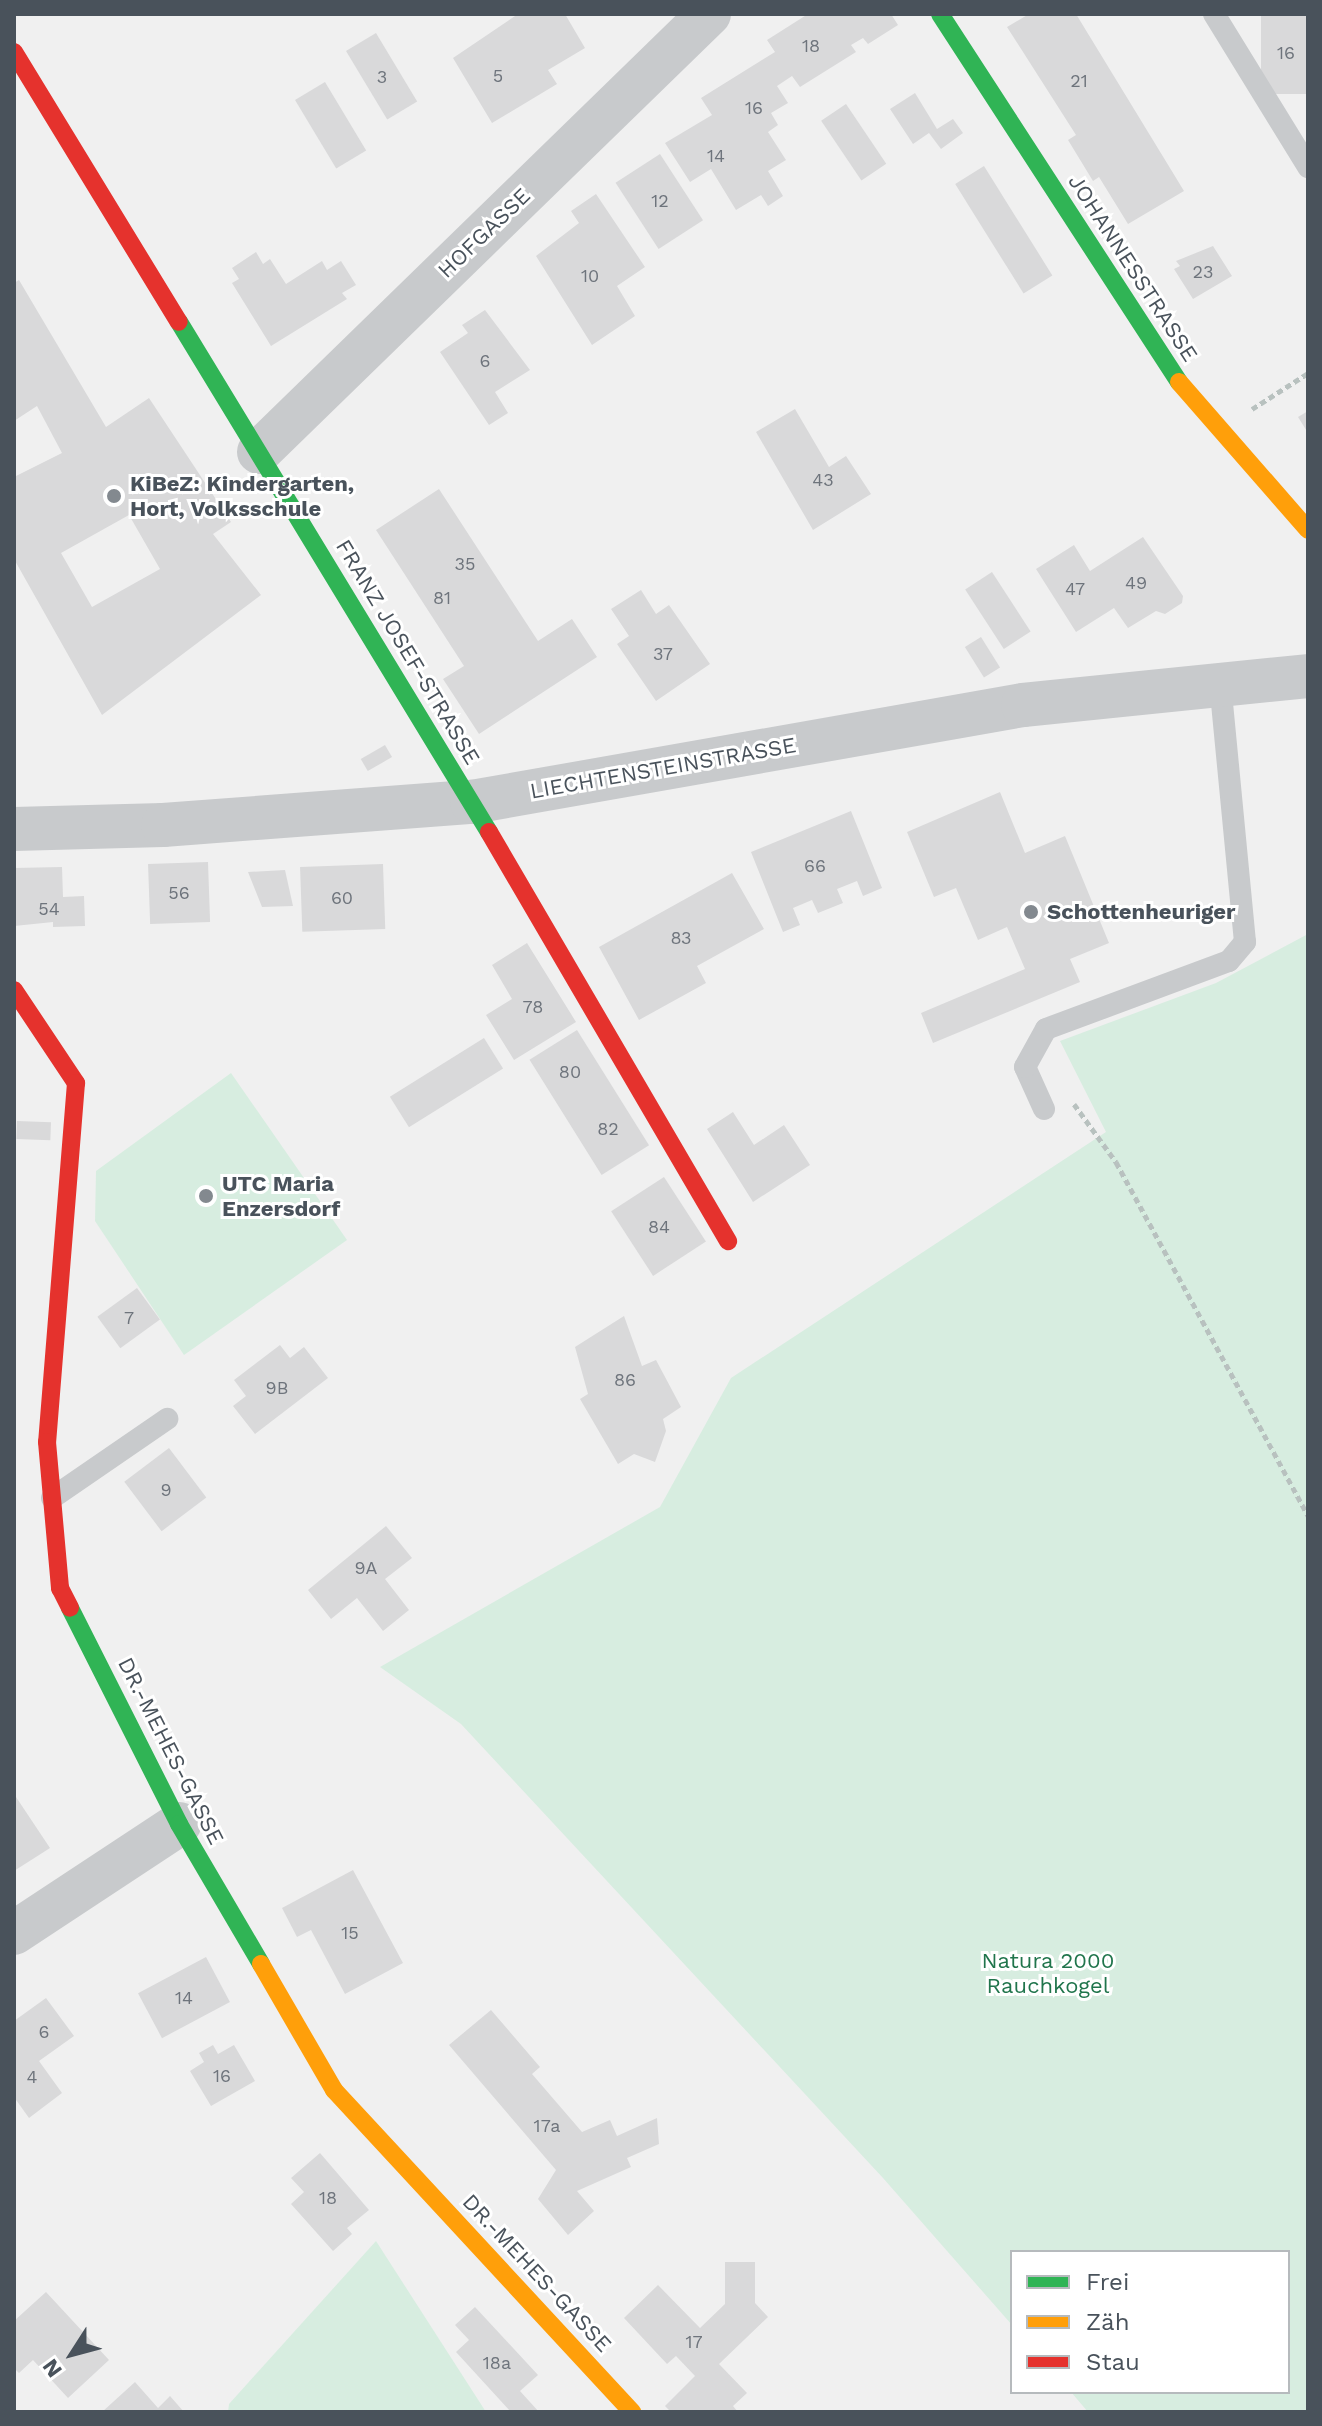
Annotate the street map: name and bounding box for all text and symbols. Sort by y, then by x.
house number: 18 [802,35,820,57]
house number: 16 [1277,42,1295,64]
house number: 5 [493,65,503,87]
house number: 3 [377,66,387,88]
house number: 21 [1070,70,1088,92]
house number: 16 [745,97,763,119]
house number: 14 [707,145,725,167]
street label: JOHANNESSTRASSE [1063,169,1203,367]
street label: HOFGASSE [432,182,536,284]
house number: 12 [651,190,669,212]
house number: 23 [1193,261,1213,283]
house number: 10 [581,265,599,287]
house number: 6 [480,350,490,372]
house number: 43 [812,469,834,491]
place label: KiBeZ: Kindergarten, Hort, Volksschule [130,470,354,522]
marker: KiBeZ: Kindergarten, Hort, Volksschule [105,487,123,505]
street label: FRANZ JOSEF-STRASSE [330,534,486,770]
house number: 35 [455,553,475,575]
house number: 49 [1125,572,1147,594]
house number: 47 [1065,578,1085,600]
house number: 81 [433,587,451,609]
house number: 37 [653,643,673,665]
street label: LIECHTENSTEINSTRASSE [528,732,798,804]
house number: 66 [804,855,826,877]
house number: 56 [168,882,190,904]
house number: 60 [331,887,353,909]
house number: 54 [38,898,60,920]
place label: Schottenheuriger [1047,899,1236,925]
marker: Schottenheuriger [1022,903,1040,921]
house number: 83 [670,927,692,949]
house number: 78 [523,996,543,1018]
house number: 80 [559,1061,581,1083]
house number: 82 [597,1118,619,1140]
place label: UTC Maria Enzersdorf [222,1170,340,1222]
marker: UTC Maria Enzersdorf [197,1187,215,1205]
house number: 84 [648,1216,670,1238]
house number: 7 [124,1307,134,1329]
house number: 86 [614,1369,636,1391]
house number: 9B [266,1377,288,1399]
house number: 9 [160,1479,172,1501]
house number: 9A [355,1557,377,1579]
street label: DR.-MEHES-GASSE [112,1653,230,1849]
house number: 15 [341,1922,359,1944]
park label: Natura 2000 Rauchkogel [981,1947,1115,1998]
house number: 14 [175,1987,193,2009]
house number: 6 [39,2021,49,2043]
house number: 16 [213,2065,231,2087]
house number: 4 [27,2066,37,2088]
house number: 17a [534,2115,560,2137]
house number: 18 [319,2187,337,2209]
street label: DR.-MEHES-GASSE [457,2189,617,2357]
legend [1010,2250,1290,2394]
text: Frei [1086,2268,1129,2296]
text: Zäh [1086,2308,1130,2336]
north arrow [32,2314,112,2394]
house number: 17 [685,2331,703,2353]
text: Stau [1086,2348,1140,2376]
house number: 18a [483,2352,511,2374]
text: N [37,2354,67,2382]

